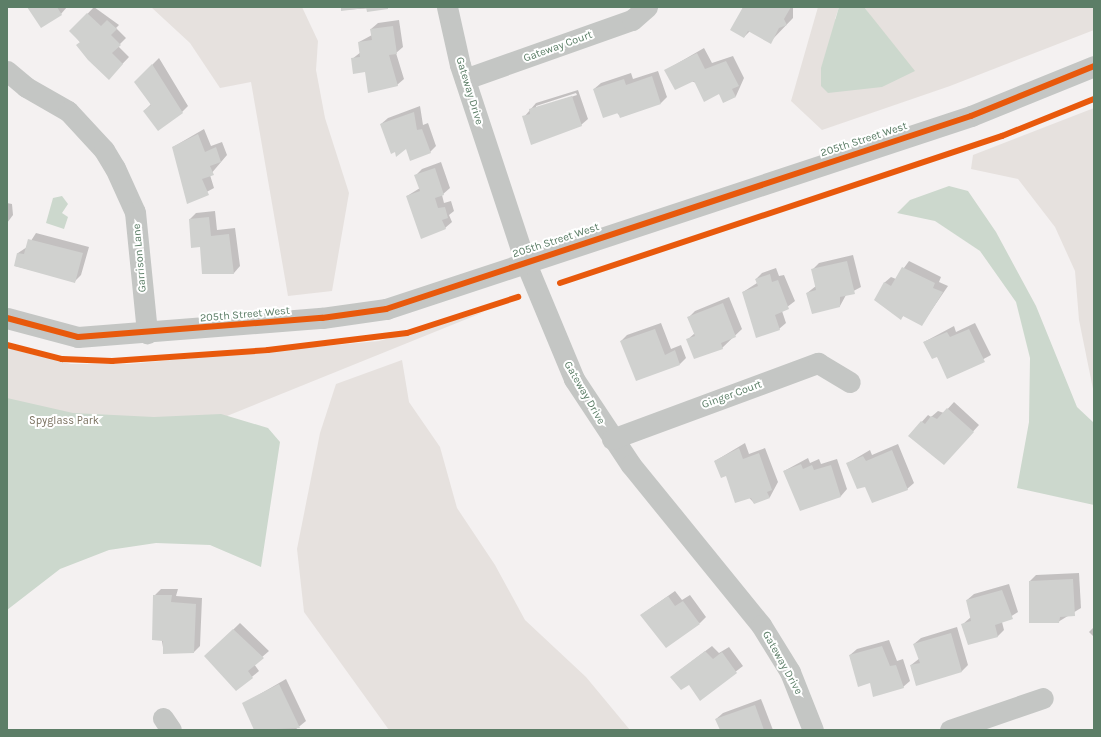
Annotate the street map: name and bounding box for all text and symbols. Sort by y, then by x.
street label: Gateway Court [522,28,594,66]
street label: Gateway Drive [452,55,486,127]
street label: 205th Street West [819,120,909,160]
street label: 205th Street West [511,221,601,261]
street label: Garrison Lane [130,223,150,293]
street label: 205th Street West [199,304,291,326]
street label: Gateway Drive [561,359,607,427]
street label: Ginger Court [700,378,764,412]
park label: Spyglass Park [29,414,99,428]
street label: Gateway Drive [759,629,805,697]

